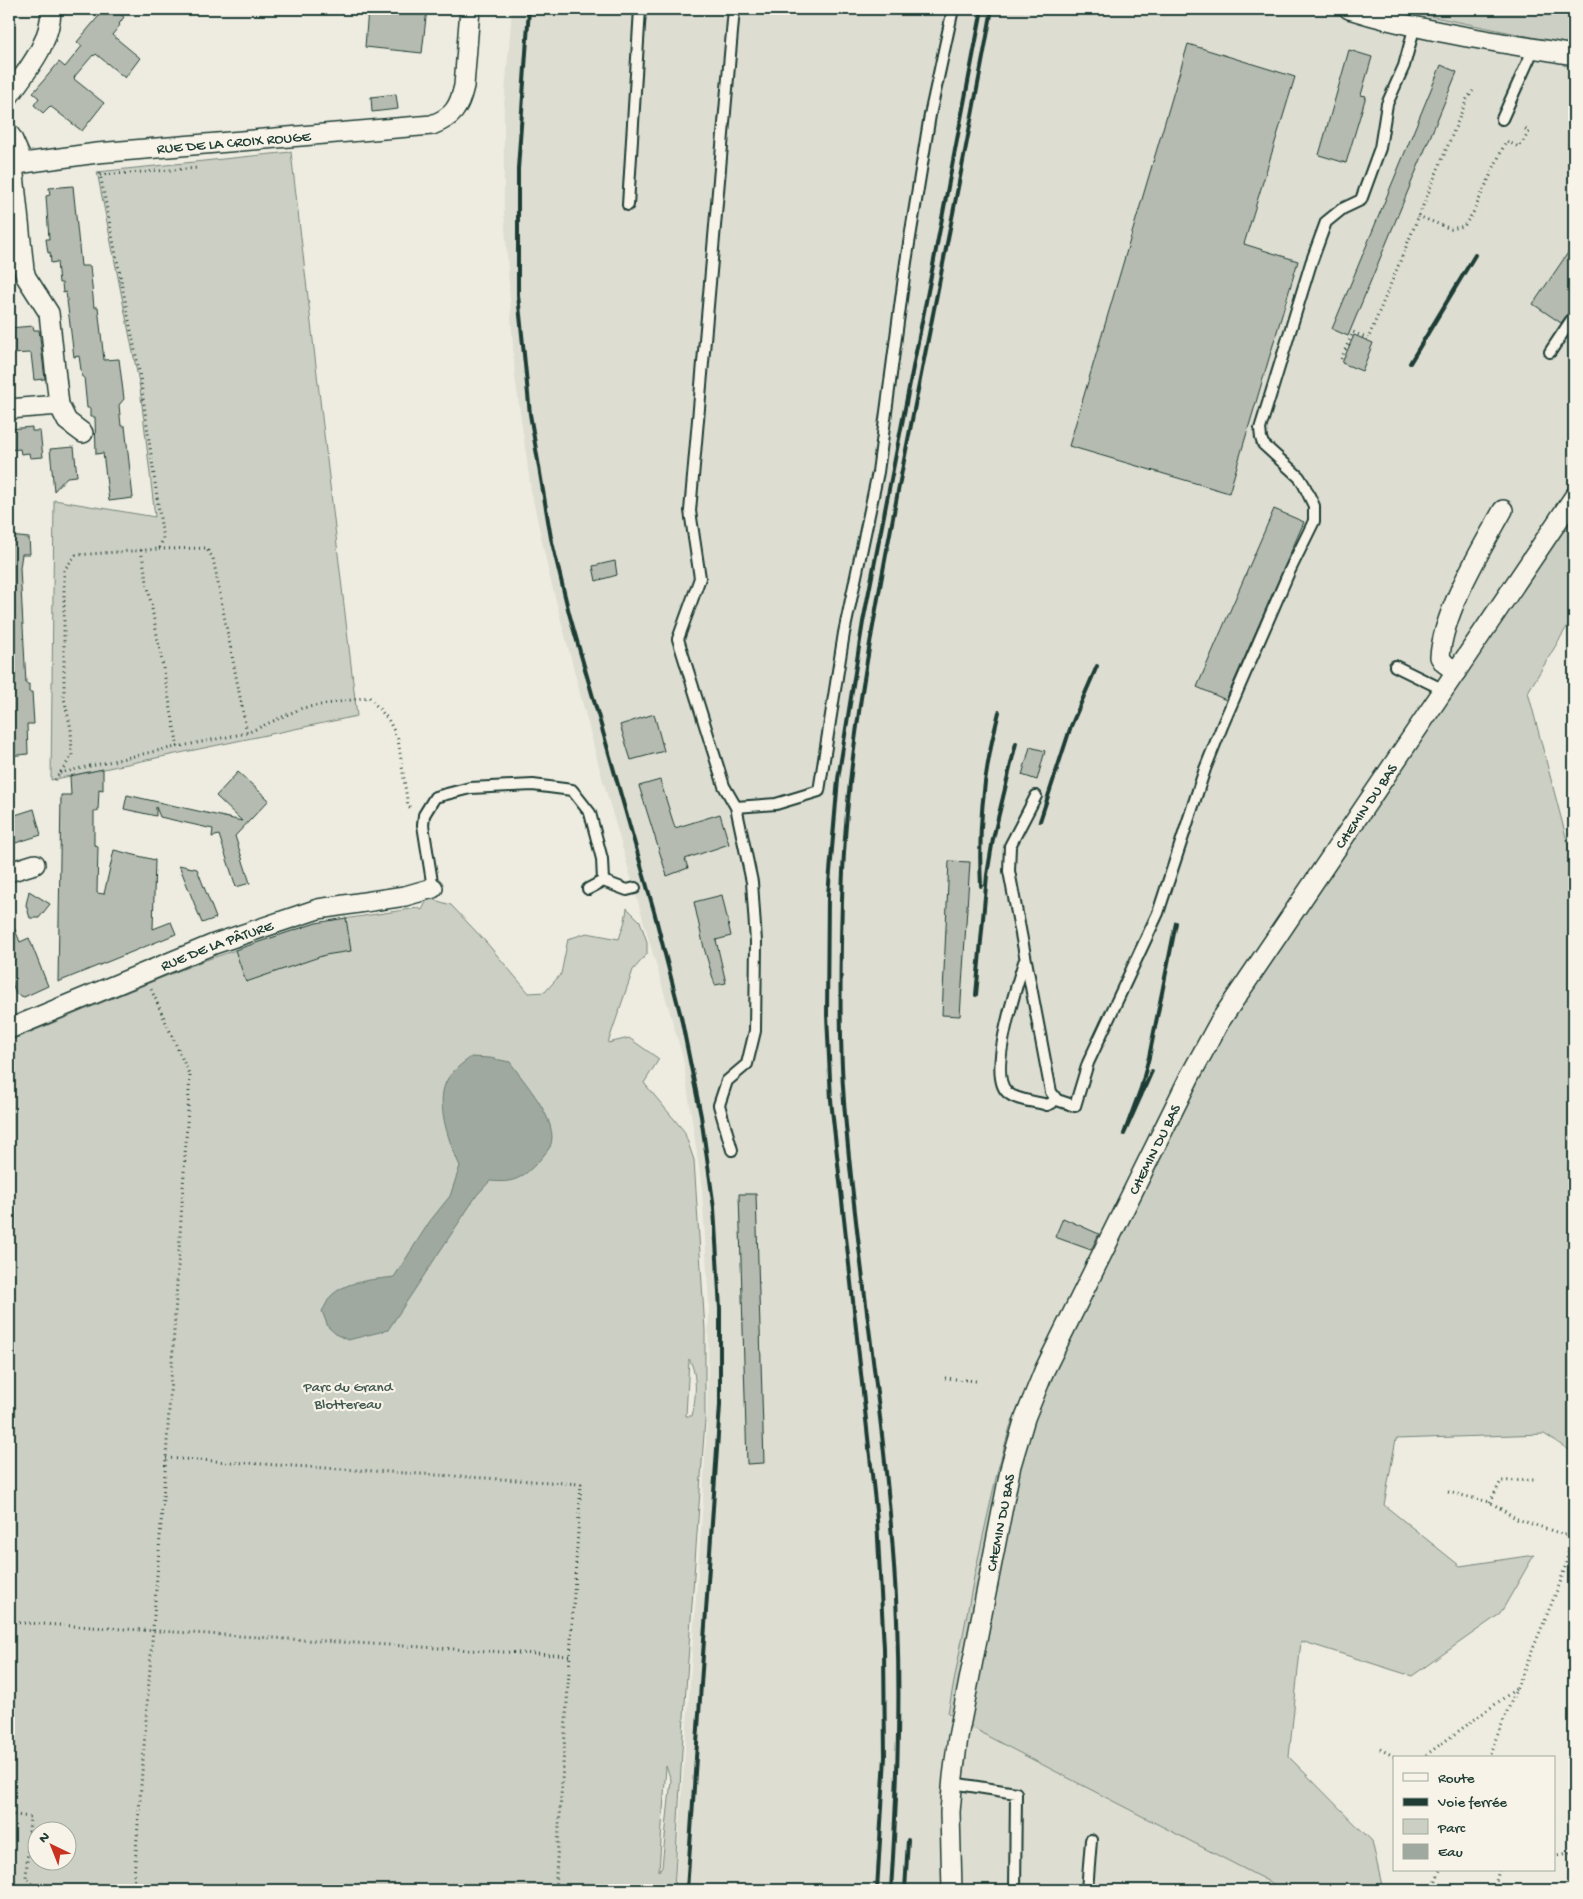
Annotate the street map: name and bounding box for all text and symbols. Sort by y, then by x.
street label: RUE DE LA CROIX ROUGE [156,128,312,159]
street label: CHEMIN DU BAS [1332,761,1402,853]
street label: RUE DE LA PÂTURE [158,918,276,976]
street label: CHEMIN DU BAS [1126,1102,1186,1198]
park label: Parc du Grand Blottereau [303,1379,394,1414]
street label: CHEMIN DU BAS [983,1473,1020,1573]
legend [1393,1756,1556,1872]
text: Route [1438,1770,1475,1788]
text: Voie ferrée [1437,1794,1507,1812]
text: Parc [1437,1820,1466,1838]
north arrow [28,1822,78,1872]
text: N [36,1829,54,1848]
text: Eau [1438,1844,1463,1862]

